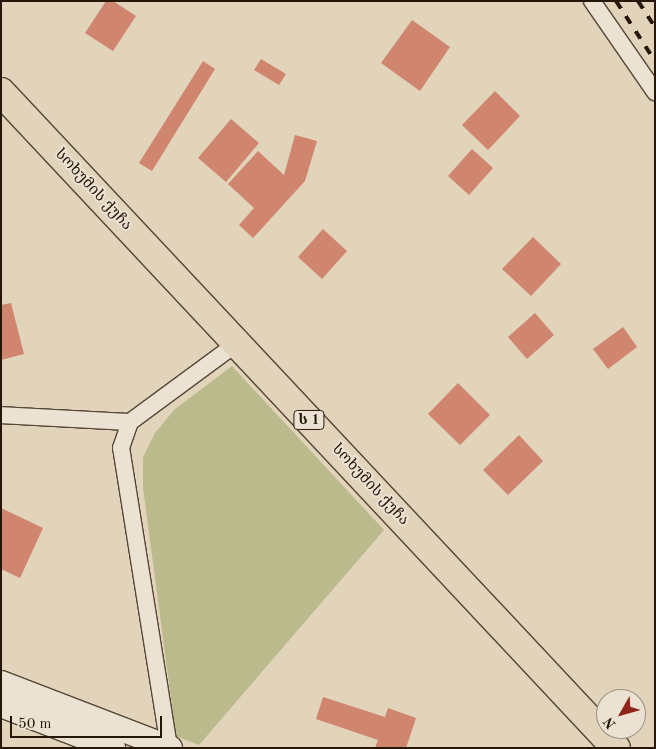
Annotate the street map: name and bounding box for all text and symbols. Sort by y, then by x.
street label: სოხუმის ქუჩა [51,145,135,235]
road number: ს 1 [293,408,325,432]
street label: სოხუმის ქუჩა [328,440,412,530]
north arrow [596,689,646,739]
scale bar [12,706,165,738]
text: N [601,714,619,731]
text: 50 m [18,717,52,732]

